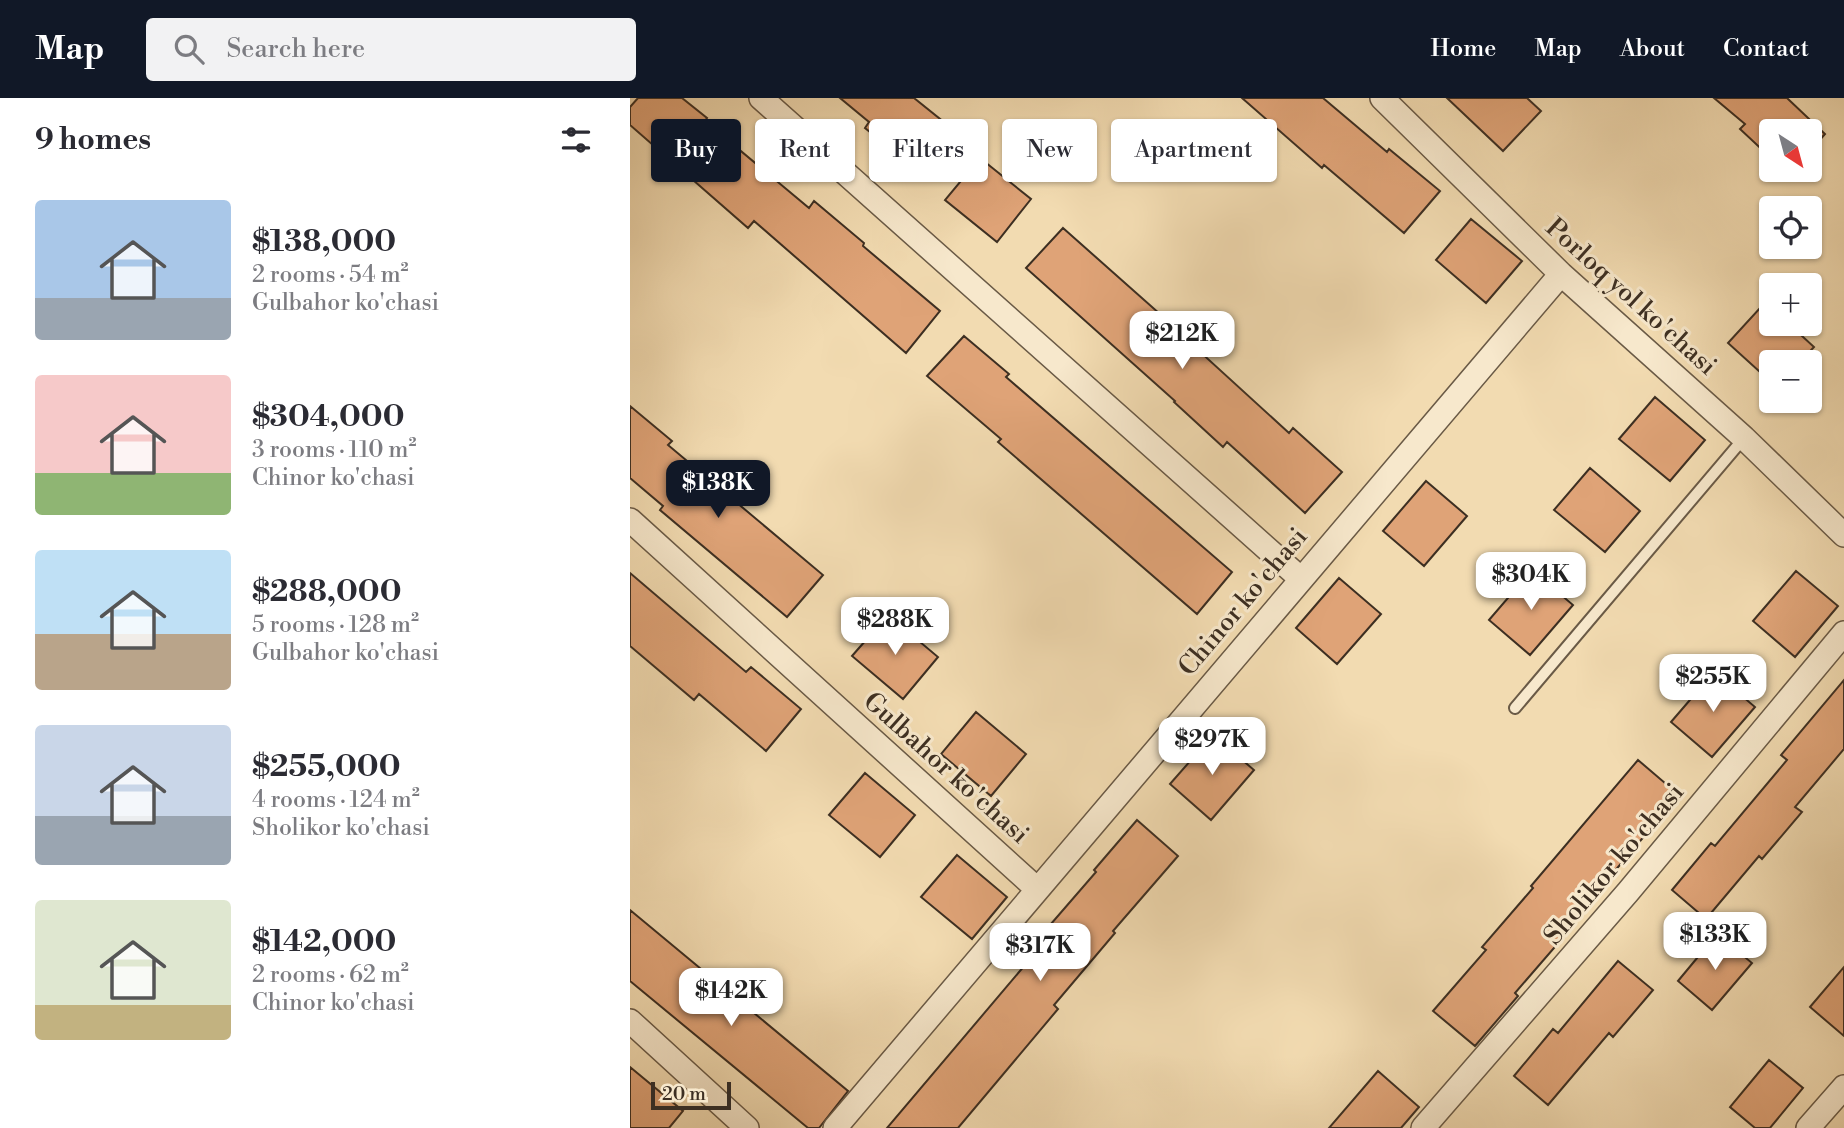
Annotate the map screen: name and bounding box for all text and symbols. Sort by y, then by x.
search box [146,18,636,81]
text: Map [35,29,104,70]
icon: search [170,30,208,68]
text: Search here [226,33,365,65]
text: Home [1431,34,1496,64]
text: Map [1534,34,1582,64]
text: About [1620,34,1685,64]
text: Contact [1723,34,1809,64]
chip: Buy [651,119,741,182]
chip: Rent [755,119,855,182]
chip: Filters [869,119,988,182]
chip: New [1002,119,1097,182]
chip: Apartment [1111,119,1277,182]
north arrow [1759,119,1822,182]
map controls [1759,119,1822,413]
text: 9 homes [35,121,151,159]
icon: filters [557,121,595,159]
button: locate [1759,196,1822,259]
street label: Porloq yol ko'chasi [1539,212,1723,382]
text: $138,000 [252,223,396,261]
icon: home [91,228,175,312]
text: 2 rooms · 54 m² [252,261,409,289]
button: + [1759,273,1822,336]
text: Gulbahor ko'chasi [252,289,439,317]
pin: $212K [1133,312,1231,371]
text: $212K [1146,320,1218,348]
button: − [1759,350,1822,413]
text: $304,000 [252,398,404,436]
icon: home [91,403,175,487]
text: 3 rooms · 110 m² [252,436,416,464]
pin: $138K [669,460,767,520]
text: Chinor ko'chasi [252,464,415,492]
text: $138K [682,469,754,497]
street label: Chinor ko'chasi [1172,521,1314,683]
pin: $304K [1482,552,1580,612]
text: $304K [1492,561,1570,589]
text: $288,000 [252,573,401,611]
icon: home [91,578,175,662]
pin: $288K [846,598,944,657]
text: $288K [857,606,933,634]
text: 5 rooms · 128 m² [252,611,419,639]
text: Gulbahor ko'chasi [252,639,439,667]
pin: $255K [1664,654,1762,714]
text: $255K [1675,663,1751,691]
street label: Gulbahor ko'chasi [857,685,1035,851]
pin: $297K [1163,718,1261,777]
text: $297K [1175,726,1249,754]
text: $255,000 [252,748,400,786]
icon: home [91,753,175,837]
street label: Sholikor ko'chasi [1537,777,1691,951]
text: 4 rooms · 124 m² [252,786,420,814]
text: Sholikor ko'chasi [252,814,430,842]
pin: $133K [1666,912,1764,972]
text: $133K [1679,921,1751,949]
text: $142,000 [252,923,396,961]
pin: $317K [991,924,1089,983]
icon: home [91,928,175,1012]
text: $317K [1006,932,1074,960]
text: 2 rooms · 62 m² [252,961,409,989]
pin: $142K [682,968,780,1028]
text: $142K [695,977,767,1005]
text: Chinor ko'chasi [252,989,415,1017]
scale bar [651,1079,732,1111]
text: 20 m [662,1082,706,1106]

